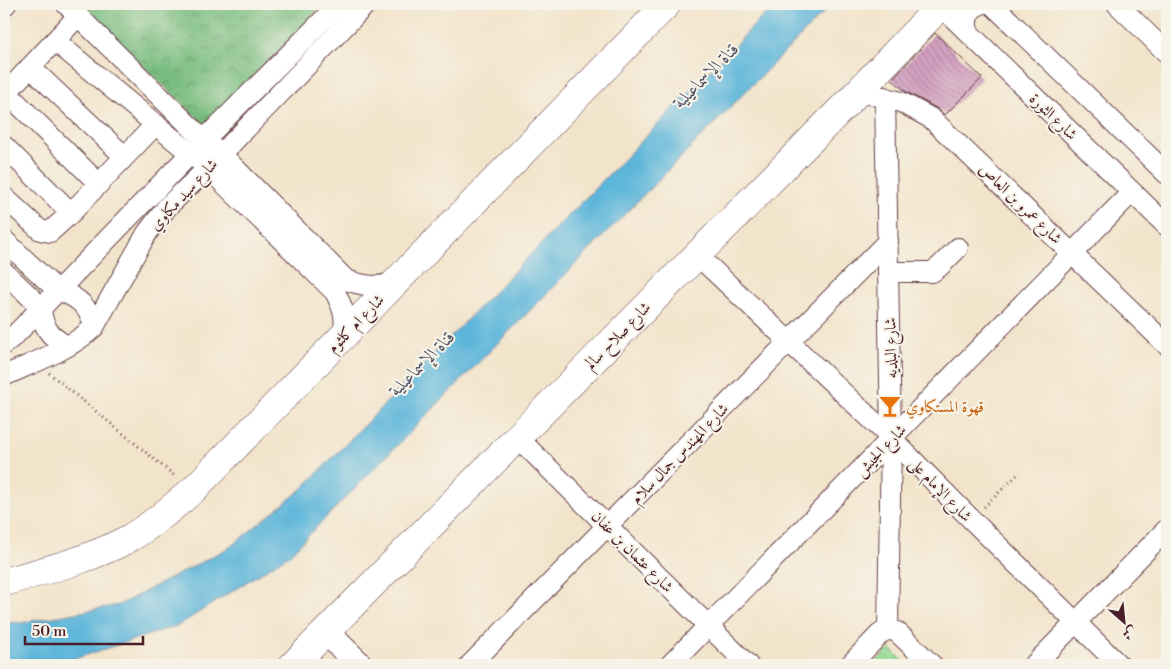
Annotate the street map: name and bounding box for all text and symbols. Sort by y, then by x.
water label: قناة الإسماعيلية [667,38,745,115]
street label: شارع الثورة [1023,89,1081,147]
street label: شارع سيد مكاوي [145,155,224,237]
street label: شارع عمرو بن العاص [972,159,1066,251]
street label: شارع ام كلثوم [323,290,392,360]
street label: شارع صلاح سالم [580,297,658,377]
street label: شارع البلديه [880,317,905,379]
water label: قناة الإسماعيلية [383,326,461,403]
bar icon: قهوة المستكاوي [877,393,903,419]
place label: قهوة المستكاوي [906,397,984,419]
street label: شارع المهندس جمال سلام [626,399,736,511]
street label: شارع الجيش [851,420,913,483]
street label: شارع الإمام على [902,453,976,529]
street label: شارع عثمان بن عفان [585,506,678,599]
north arrow [1098,596,1148,646]
scale bar [25,614,142,646]
text: 50 m [32,622,66,641]
text: ش [1119,622,1140,644]

